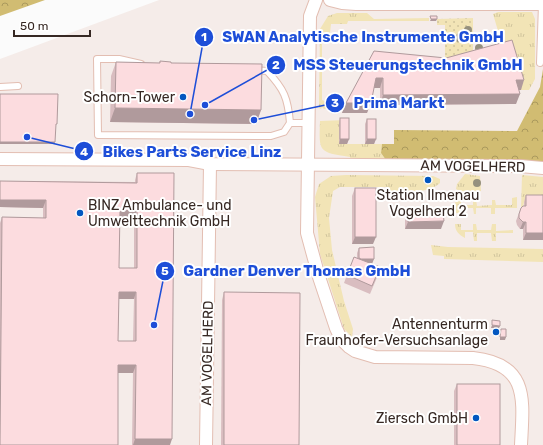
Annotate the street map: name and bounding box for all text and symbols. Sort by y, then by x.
scale bar [14,12,90,38]
text: 50 m [20,19,48,33]
callout: SWAN Analytische Instrumente GmbH [194,24,512,51]
text: SWAN Analytische Instrumente GmbH [222,28,504,46]
text: 1 [201,30,207,44]
callout: MSS Steuerungstechnik GmbH [266,51,531,78]
text: MSS Steuerungstechnik GmbH [293,56,523,74]
text: 2 [272,58,280,72]
place label: Schorn-Tower [84,89,176,106]
callout: Prima Markt [325,89,452,116]
marker: Schorn-Tower [178,92,188,102]
text: Prima Markt [354,94,444,112]
text: 3 [331,96,339,110]
callout: Bikes Parts Service Linz [74,138,289,165]
text: Bikes Parts Service Linz [103,143,281,161]
text: 4 [80,145,88,159]
street label: AM VOGELHERD [420,157,526,176]
marker: Station Ilmenau Vogelherd 2 [423,175,433,185]
place label: Station Ilmenau Vogelherd 2 [377,187,479,220]
place label: BINZ Ambulance- und Umwelttechnik GmbH [88,197,232,230]
marker: BINZ Ambulance- und Umwelttechnik GmbH [75,208,85,218]
callout: Gardner Denver Thomas GmbH [155,258,419,285]
text: Gardner Denver Thomas GmbH [183,262,411,280]
text: 5 [161,264,169,278]
street label: AM VOGELHERD [198,300,217,406]
place label: Antennenturm Fraunhofer-Versuchsanlage [306,316,488,349]
marker: Antennenturm Fraunhofer-Versuchsanlage [491,327,501,337]
place label: Ziersch GmbH [376,410,468,427]
marker: Ziersch GmbH [471,413,481,423]

